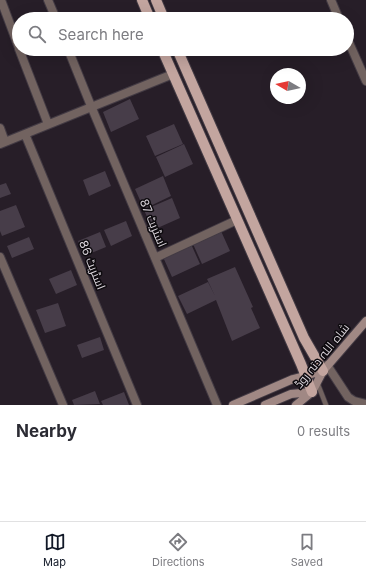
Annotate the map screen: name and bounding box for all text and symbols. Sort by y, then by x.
search box [12,12,354,56]
icon: search [26,23,48,45]
text: Search here [58,25,144,44]
north arrow [270,68,306,104]
street label: اسٹریٹ 87 [137,196,170,249]
street label: اسٹریٹ 86 [76,238,109,292]
street label: شاہ اللہ دتہ روڈ [291,320,352,391]
text: Nearby [16,421,77,441]
text: 0 results [297,423,350,439]
tab: Map [43,531,66,569]
tab: Directions [152,531,205,569]
tab: Saved [291,531,323,569]

